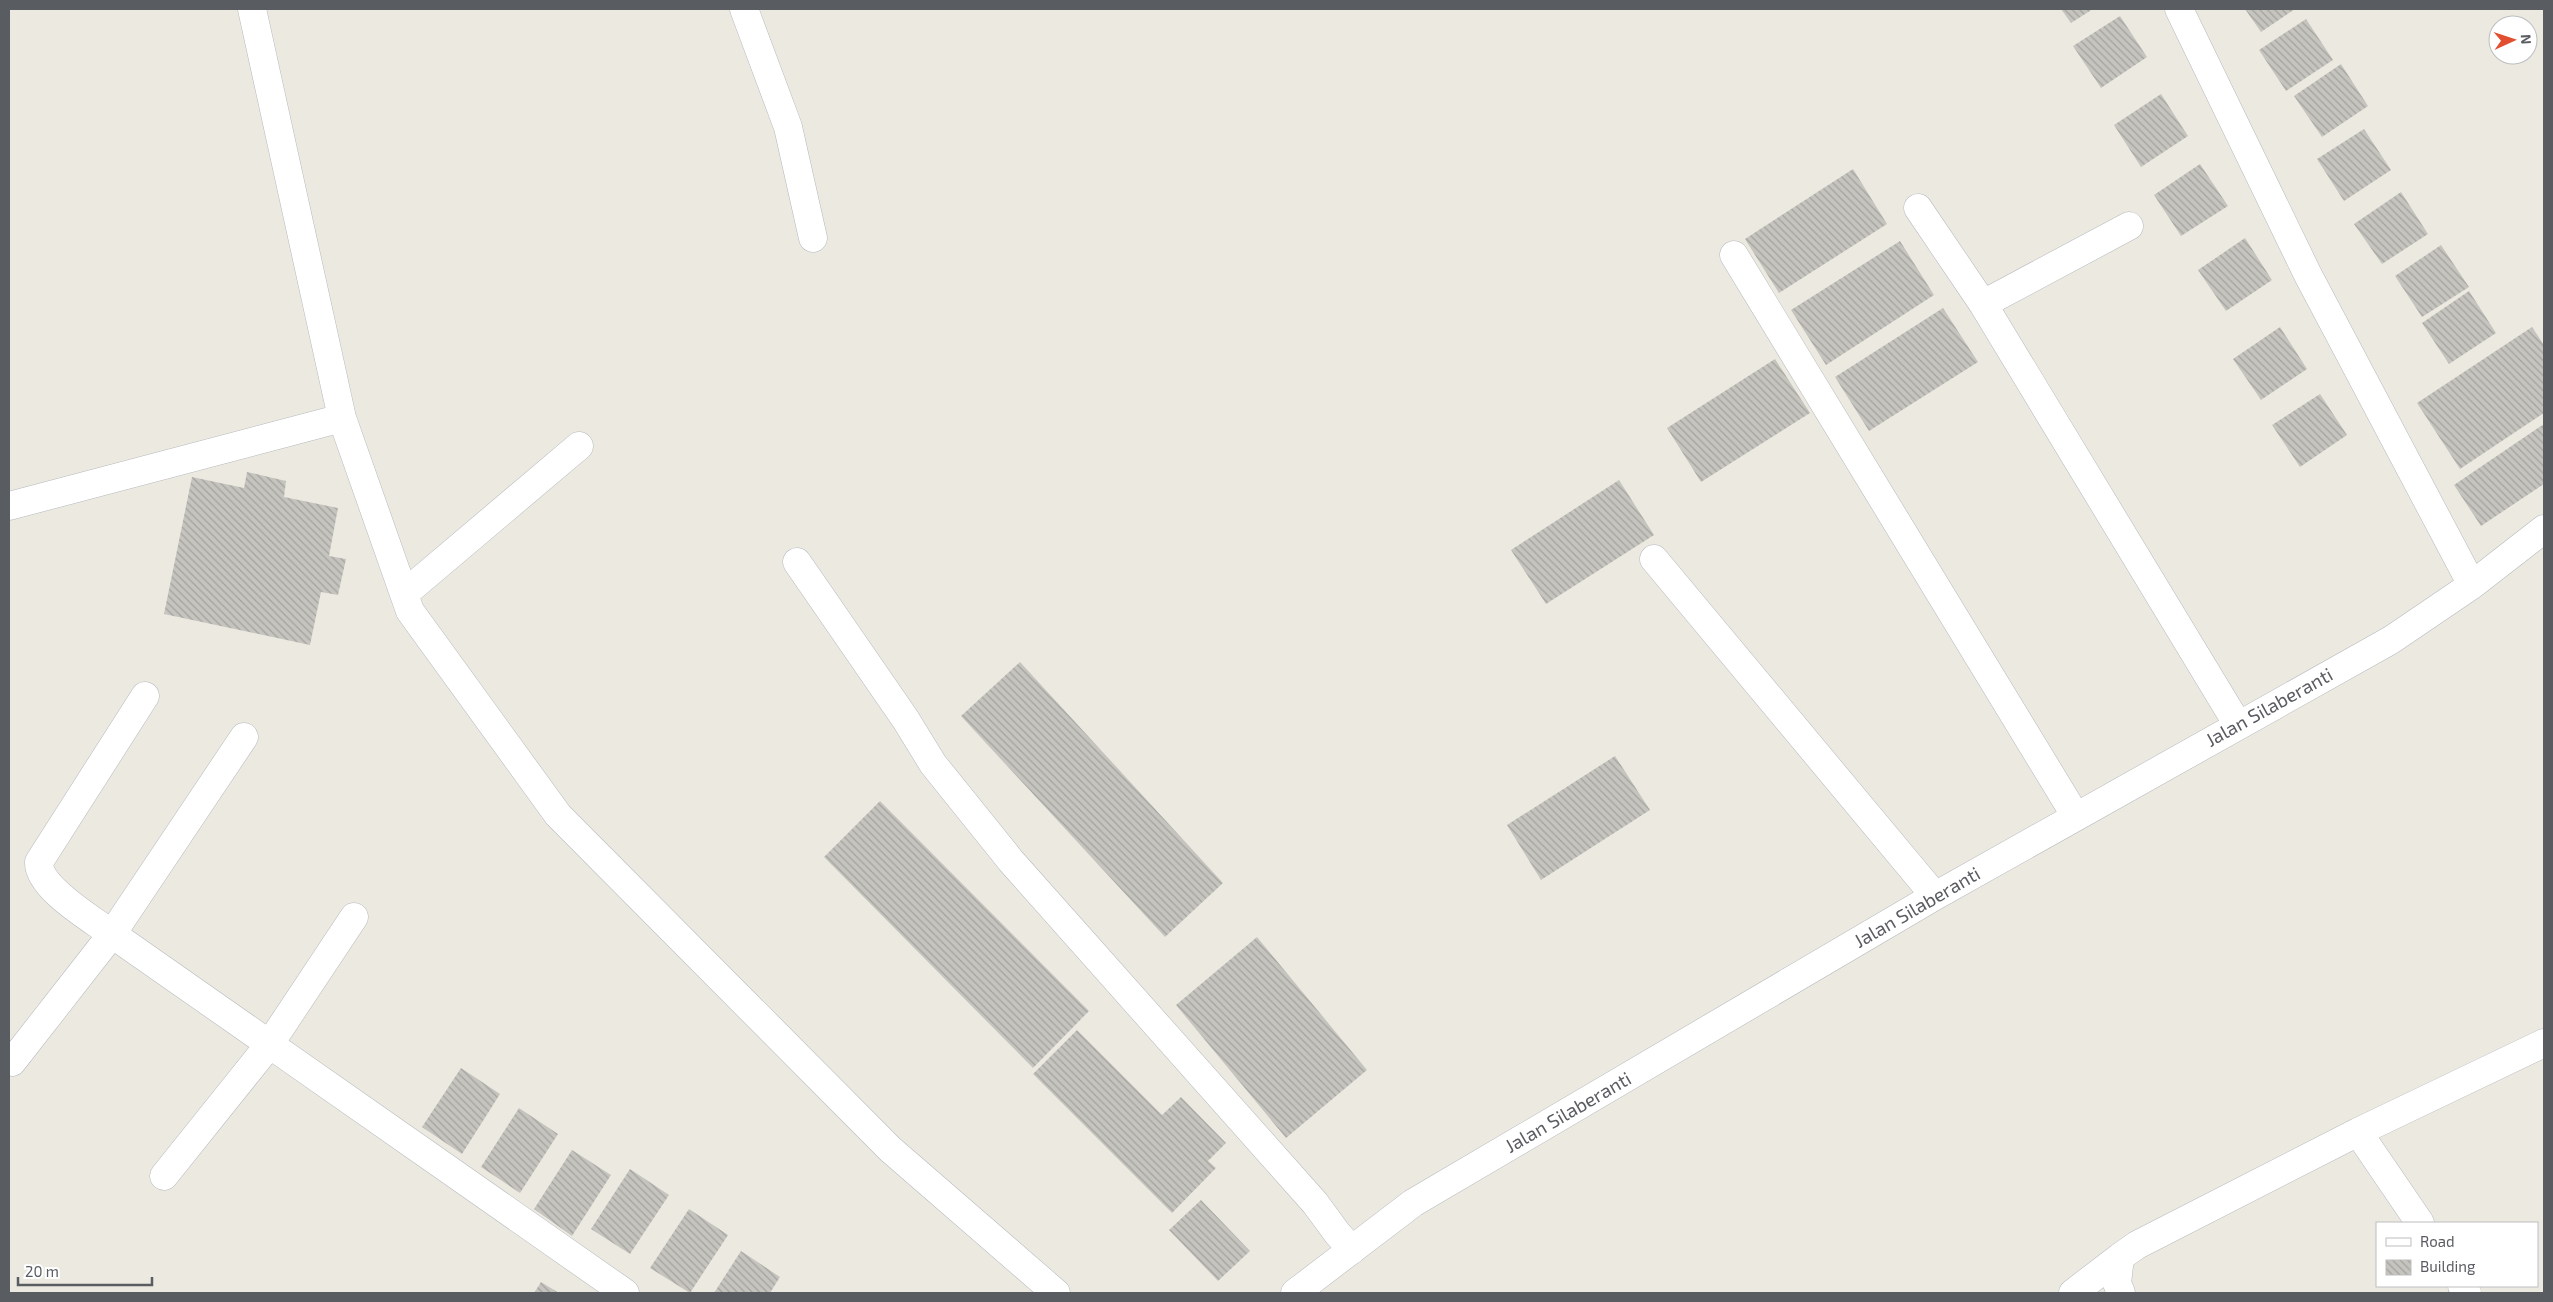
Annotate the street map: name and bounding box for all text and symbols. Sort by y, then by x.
north arrow [2488,15,2538,65]
text: N [2518,34,2535,45]
street label: Jalan Silaberanti [2201,662,2336,751]
street label: Jalan Silaberanti [1850,861,1984,952]
street label: Jalan Silaberanti [1501,1066,1635,1157]
legend [2376,1222,2538,1287]
text: Road [2420,1232,2455,1250]
scale bar [18,1254,151,1286]
text: Building [2420,1257,2476,1275]
text: 20 m [25,1262,59,1280]

